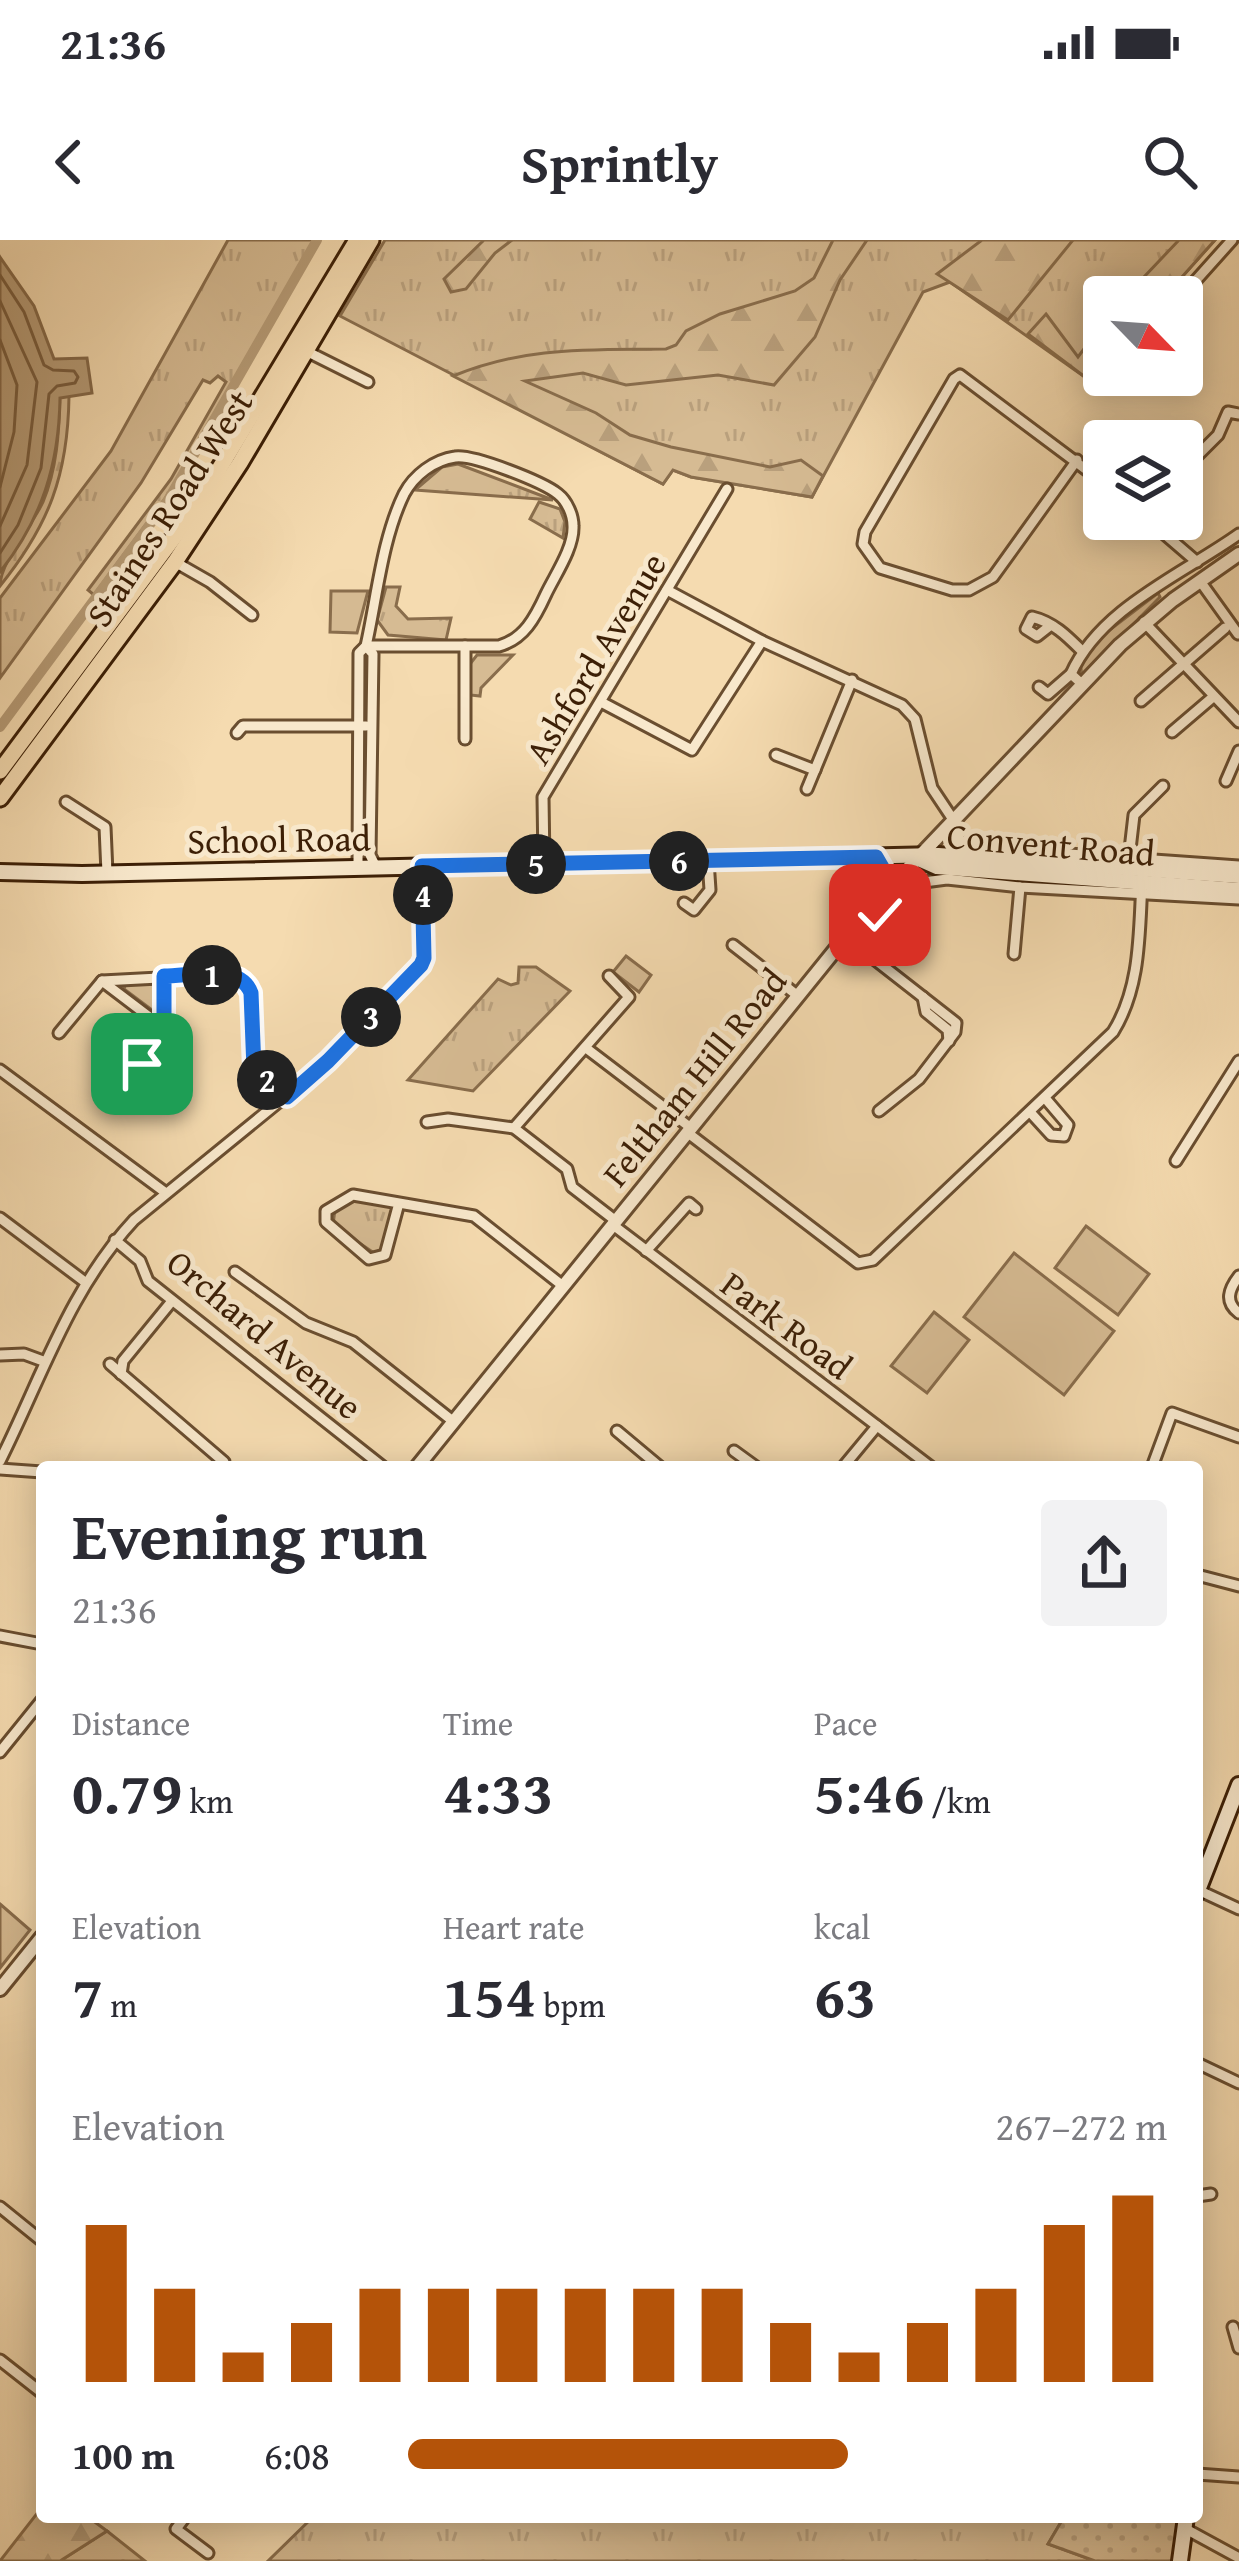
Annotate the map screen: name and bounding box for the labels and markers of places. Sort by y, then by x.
pin: 6 [649,831,709,891]
pin: 5 [506,834,566,894]
pin [829,864,931,966]
pin: 4 [393,865,453,925]
pin: 1 [182,945,242,1005]
pin: 3 [341,987,401,1047]
pin [91,1013,193,1115]
pin: 2 [237,1050,297,1110]

